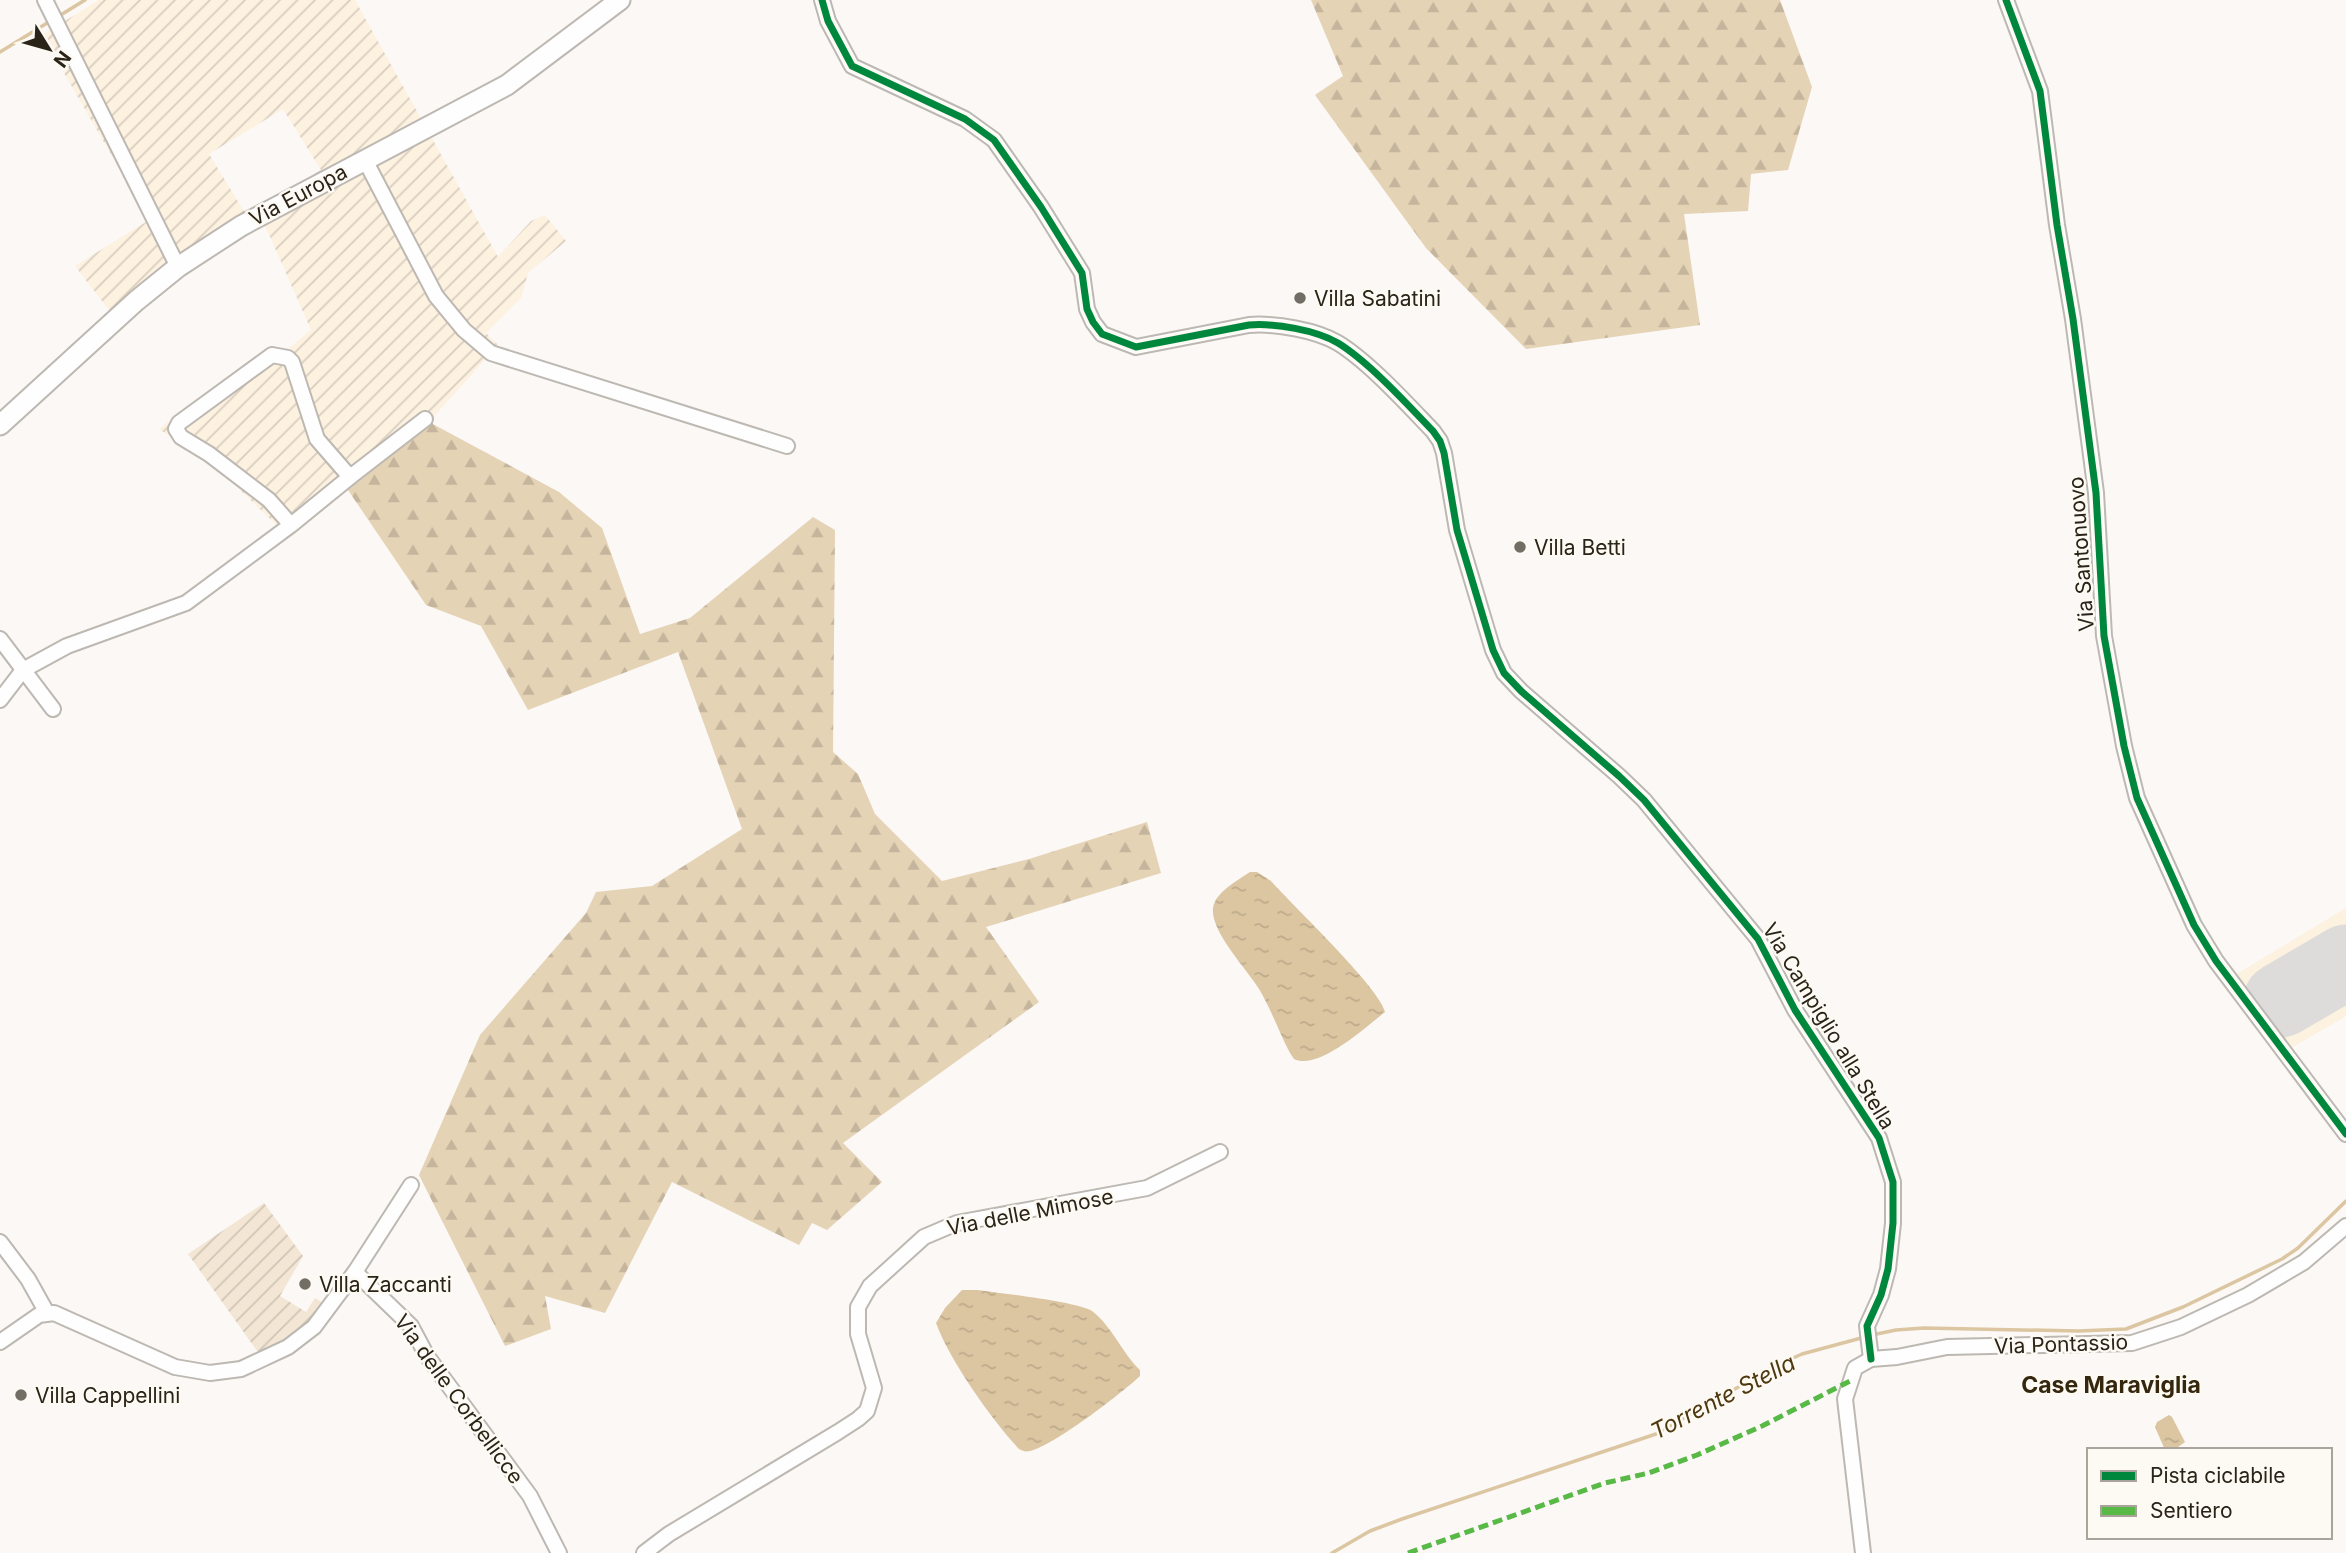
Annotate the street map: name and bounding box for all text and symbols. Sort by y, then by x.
north arrow [14,14,84,84]
text: N [49,46,76,72]
street label: Via Europa [245,159,351,231]
place label: Villa Sabatini [1314,286,1441,311]
marker: Villa Sabatini [1292,290,1308,306]
street label: Via Santonuovo [2063,476,2099,632]
place label: Villa Betti [1534,535,1626,560]
marker: Villa Betti [1512,539,1528,555]
street label: Via Campiglio alla Stella [1757,918,1901,1134]
street label: Via delle Mimose [945,1184,1115,1240]
place label: Villa Zaccanti [319,1272,452,1297]
marker: Villa Zaccanti [297,1276,313,1292]
street label: Via delle Corbellicce [389,1309,529,1489]
street label: Via Pontassio [1994,1329,2128,1359]
water label: Torrente Stella [1646,1349,1800,1445]
district label: Case Maraviglia [2021,1371,2201,1399]
place label: Villa Cappellini [35,1383,180,1408]
marker: Villa Cappellini [13,1387,29,1403]
legend [2087,1448,2332,1539]
text: Pista ciclabile [2150,1463,2286,1488]
text: Sentiero [2150,1498,2232,1523]

